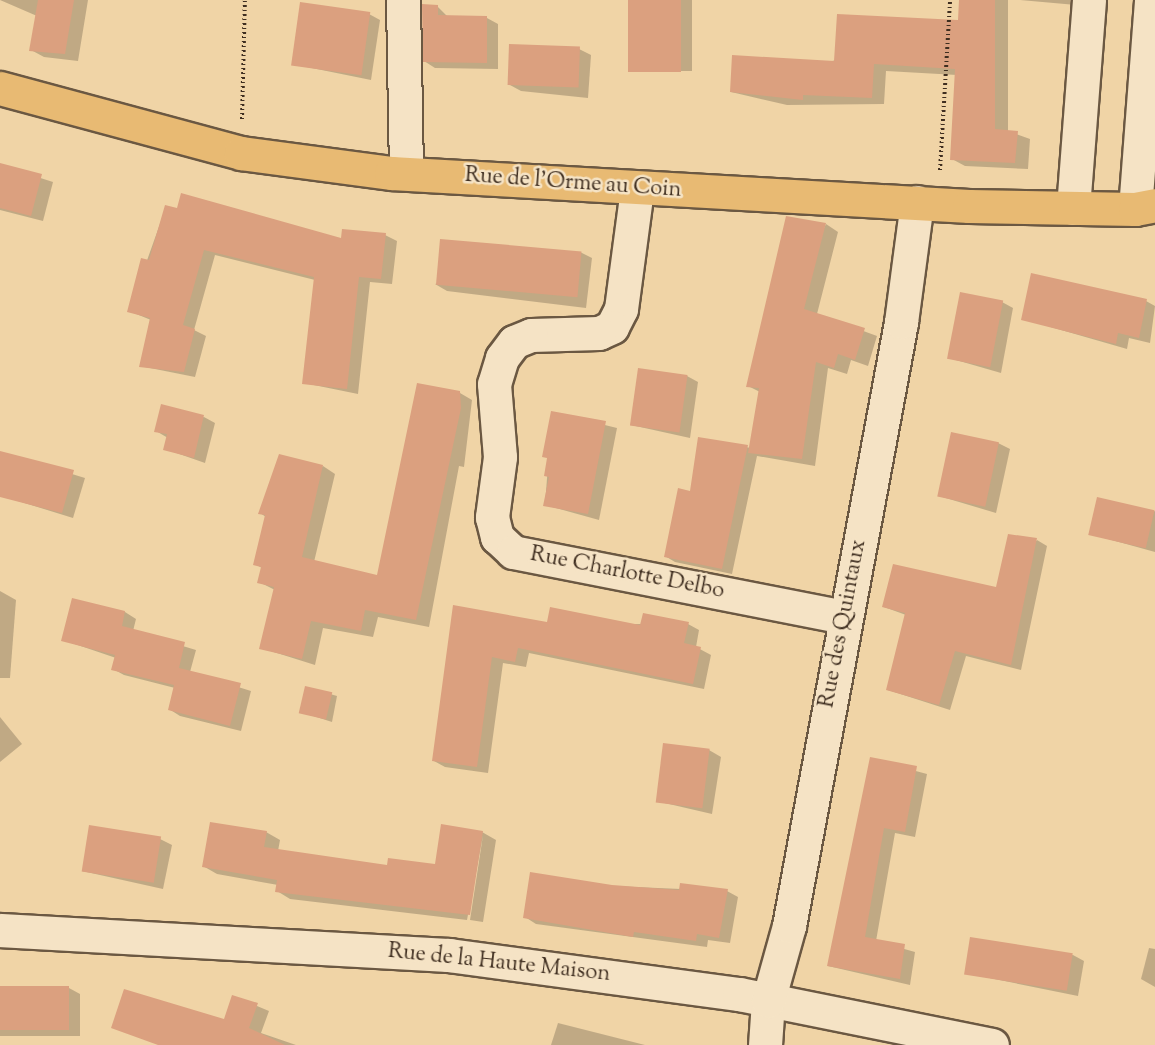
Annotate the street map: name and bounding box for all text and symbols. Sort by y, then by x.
street label: Rue de l'Orme au Coin [464,163,682,205]
street label: Rue des Quintaux [815,538,873,710]
street label: Rue Charlotte Delbo [528,542,726,606]
street label: Rue de la Haute Maison [386,939,612,989]

